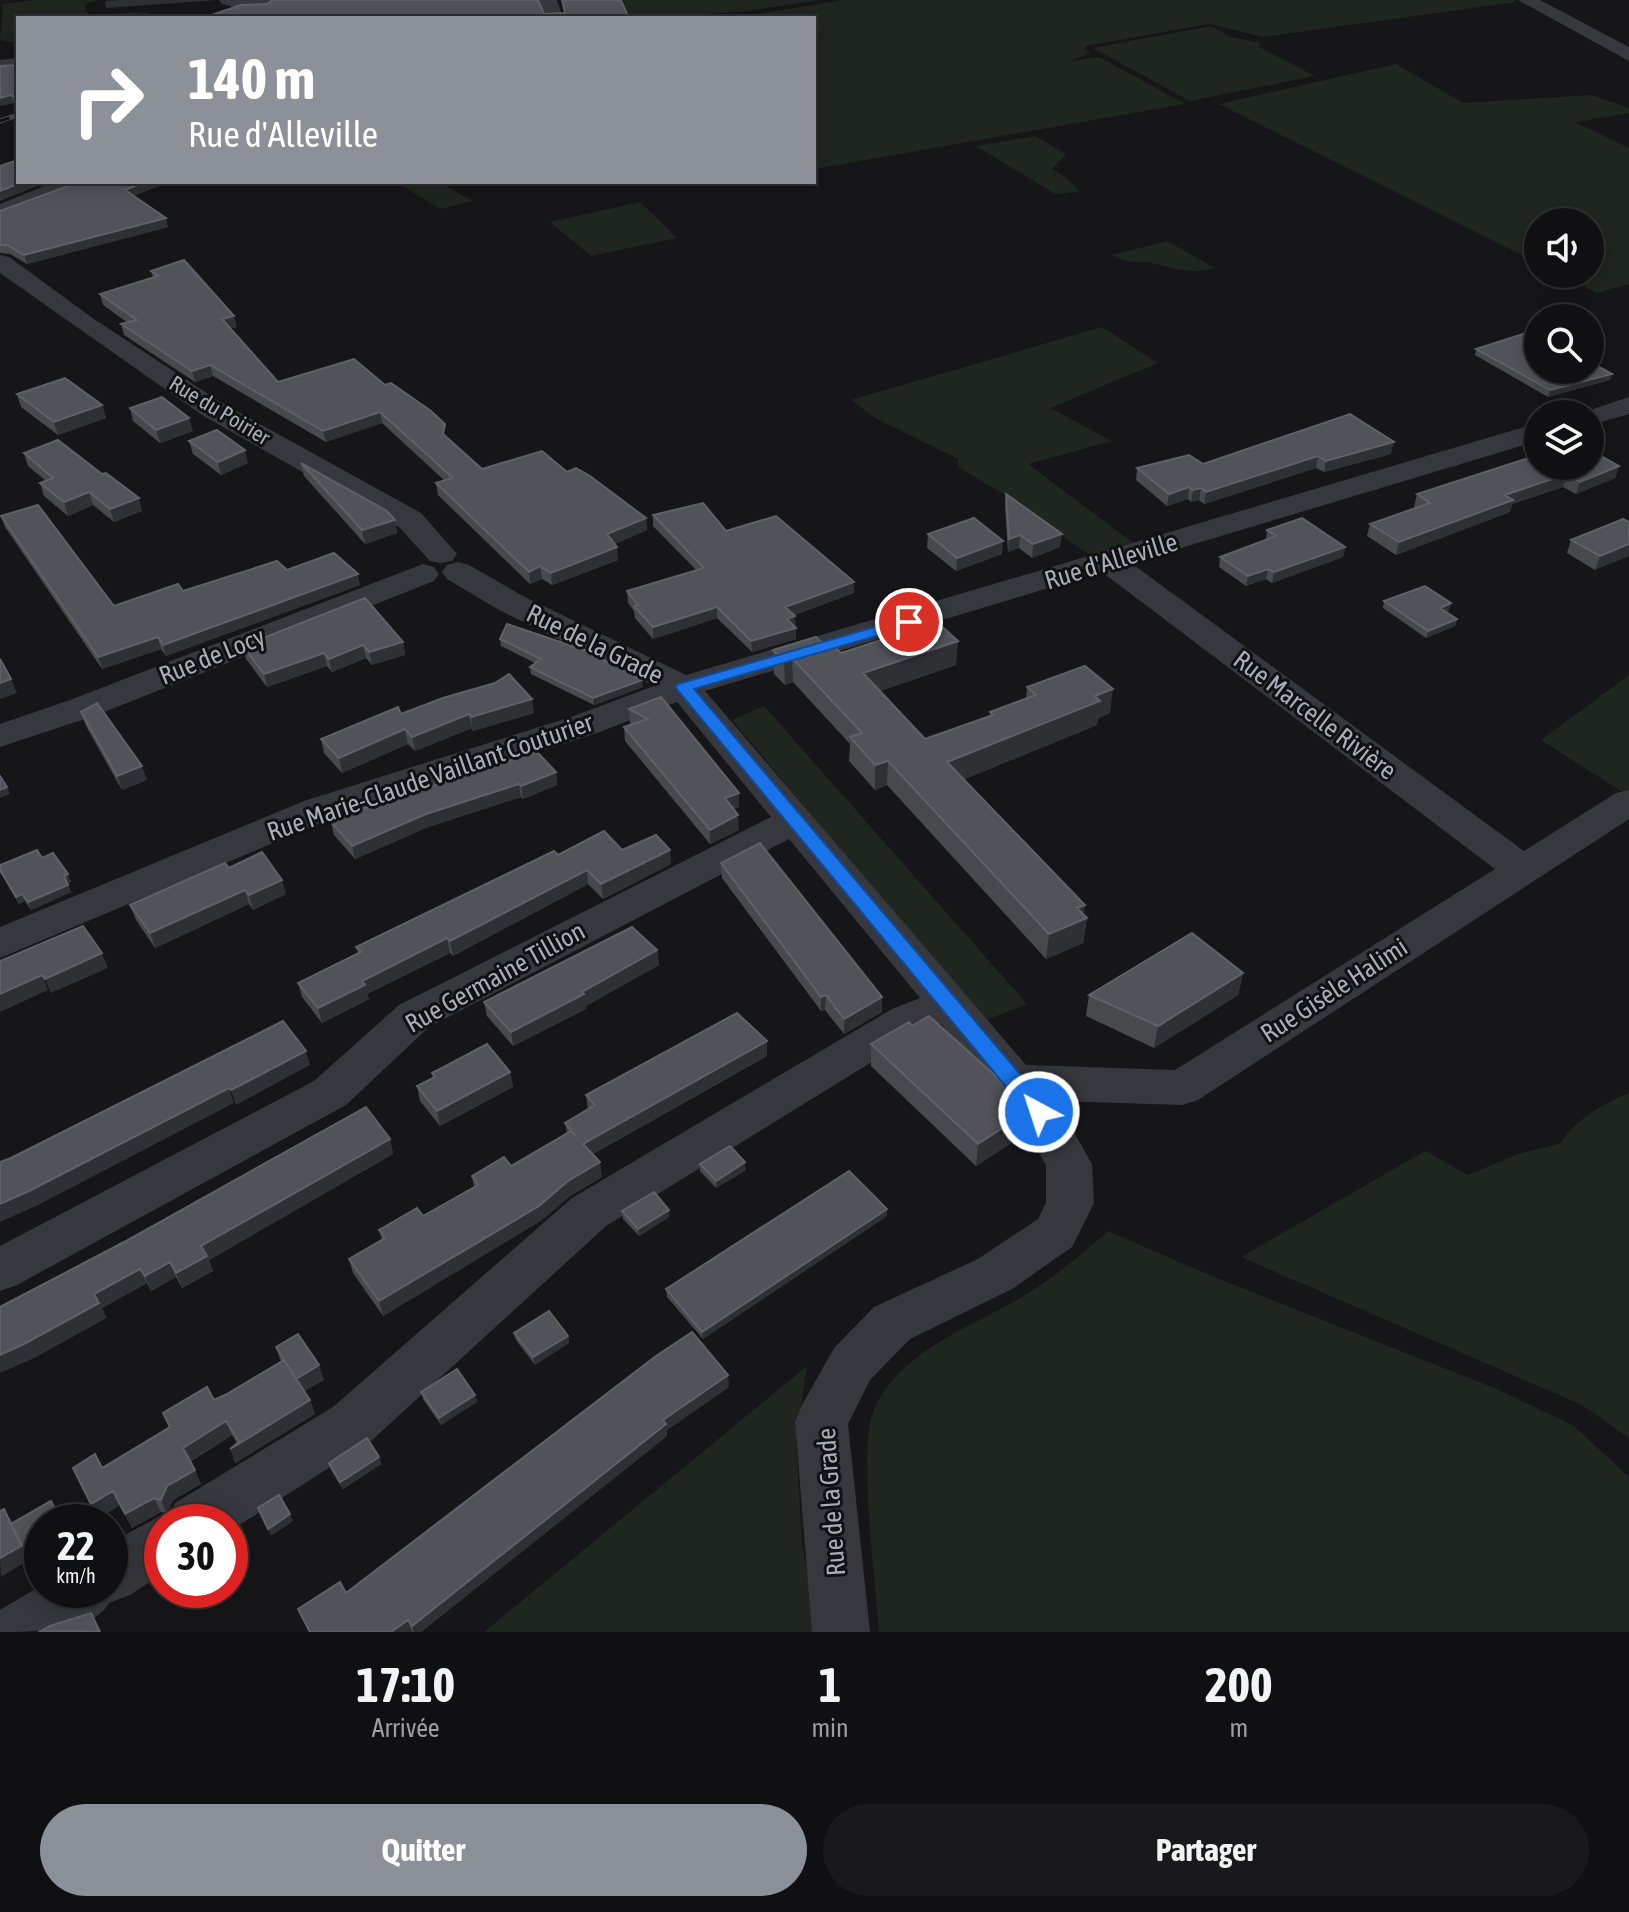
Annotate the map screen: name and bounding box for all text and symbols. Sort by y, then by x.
text: 140 m [188,47,315,111]
icon: right [56,48,160,152]
text: Rue d'Alleville [188,113,378,155]
map controls [1524,208,1604,480]
button: sound [1524,208,1604,288]
button: search [1524,304,1604,384]
street label: Rue du Poirier [165,370,275,450]
button: layers [1524,400,1604,480]
street label: Rue d'Alleville [1041,527,1181,595]
pin [875,588,943,656]
street label: Rue de la Grade [522,598,668,690]
icon: arrive [887,600,931,644]
street label: Rue de Locy [155,621,269,691]
street label: Rue Marcelle Rivière [1228,644,1402,786]
street label: Rue Marie-Claude Vaillant Couturier [263,707,597,847]
street label: Rue Germaine Tillion [400,915,590,1039]
street label: Rue Gisèle Halimi [1255,932,1413,1048]
position arrow [997,1070,1081,1154]
street label: Rue de la Grade [811,1427,851,1577]
speed limit sign: 30 [144,1504,248,1608]
text: 22 [57,1523,95,1568]
text: km/h [56,1564,96,1587]
text: 17:10 [356,1657,455,1712]
text: 1 [819,1657,841,1712]
text: 200 [1205,1657,1273,1712]
text: Arrivée [372,1713,440,1743]
text: min [811,1713,849,1743]
text: m [1229,1713,1248,1743]
button: Quitter [40,1804,807,1896]
button: Partager [823,1804,1589,1896]

